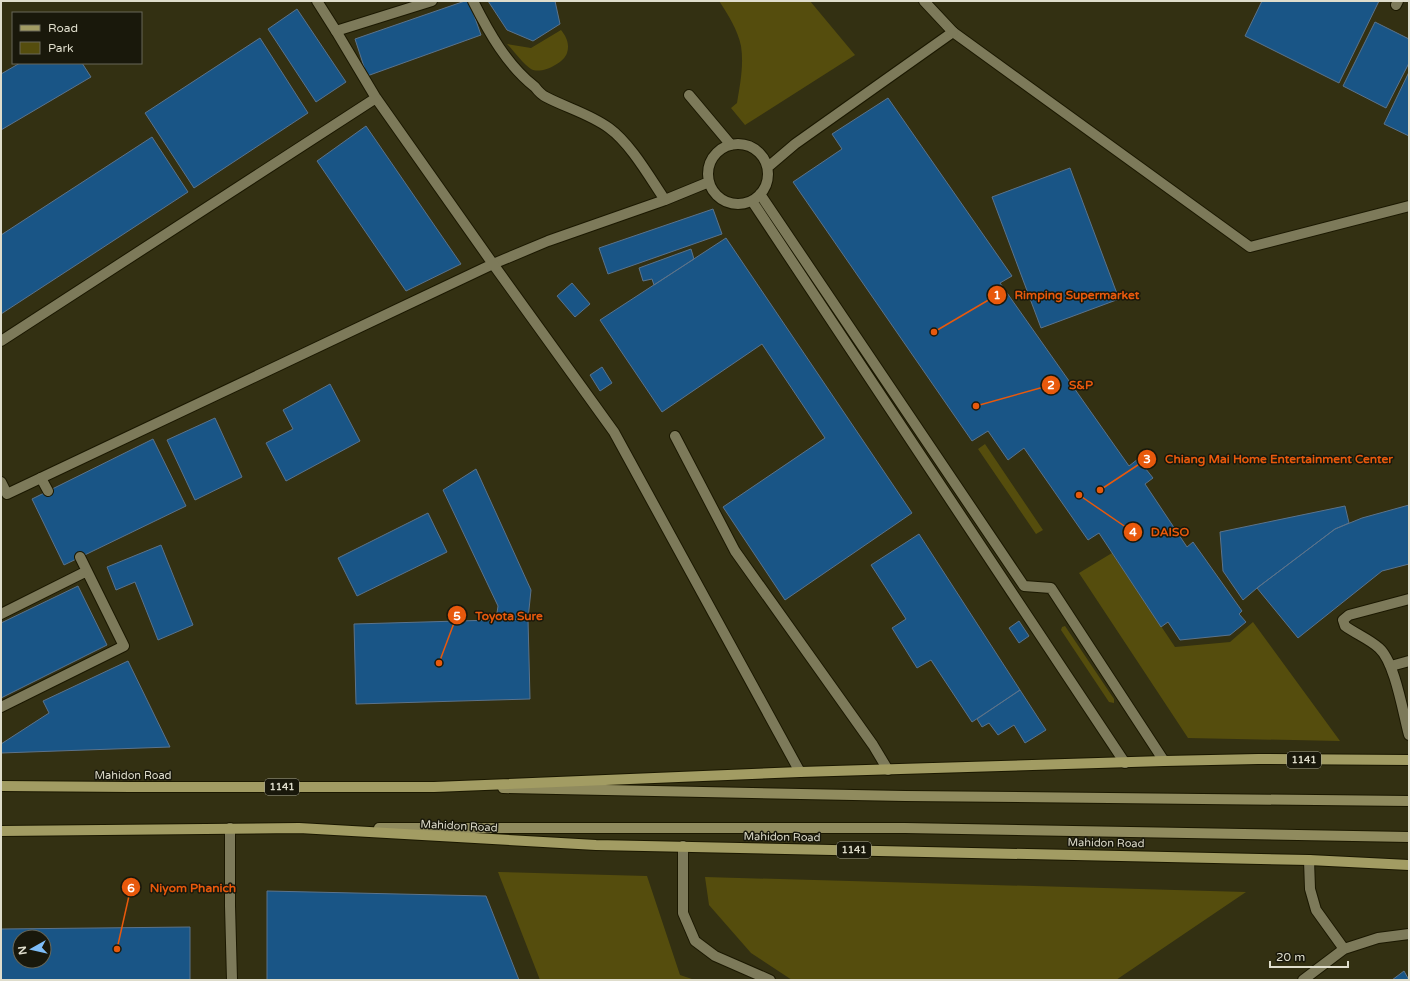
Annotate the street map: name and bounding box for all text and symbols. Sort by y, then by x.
legend [12,12,142,64]
text: Road [48,21,78,35]
text: Park [48,41,74,55]
callout: Rimping Supermarket [987,283,1148,307]
text: 1 [993,288,1001,302]
text: Rimping Supermarket [1015,288,1140,303]
callout: S&P [1041,373,1101,397]
text: 2 [1047,378,1055,392]
text: S&P [1069,378,1093,392]
callout: Chiang Mai Home Entertainment Center [1137,447,1400,471]
text: 3 [1143,452,1151,466]
text: Chiang Mai Home Entertainment Center [1165,452,1393,467]
callout: DAISO [1123,520,1197,544]
text: 4 [1129,525,1137,539]
text: DAISO [1151,525,1189,539]
callout: Toyota Sure [447,603,551,627]
text: 5 [453,609,461,623]
text: Toyota Sure [474,609,543,624]
road number: 1141 [1287,752,1321,768]
street label: Mahidon Road [94,769,172,782]
road number: 1141 [265,779,299,795]
street label: Mahidon Road [420,817,498,835]
street label: Mahidon Road [743,830,821,844]
street label: Mahidon Road [1067,836,1145,850]
road number: 1141 [837,842,871,858]
callout: Niyom Phanich [121,875,244,899]
text: 6 [127,881,135,895]
text: Niyom Phanich [150,881,236,896]
north arrow [12,929,52,969]
scale bar [1270,943,1348,969]
text: N [16,945,30,956]
text: 20 m [1276,950,1305,964]

